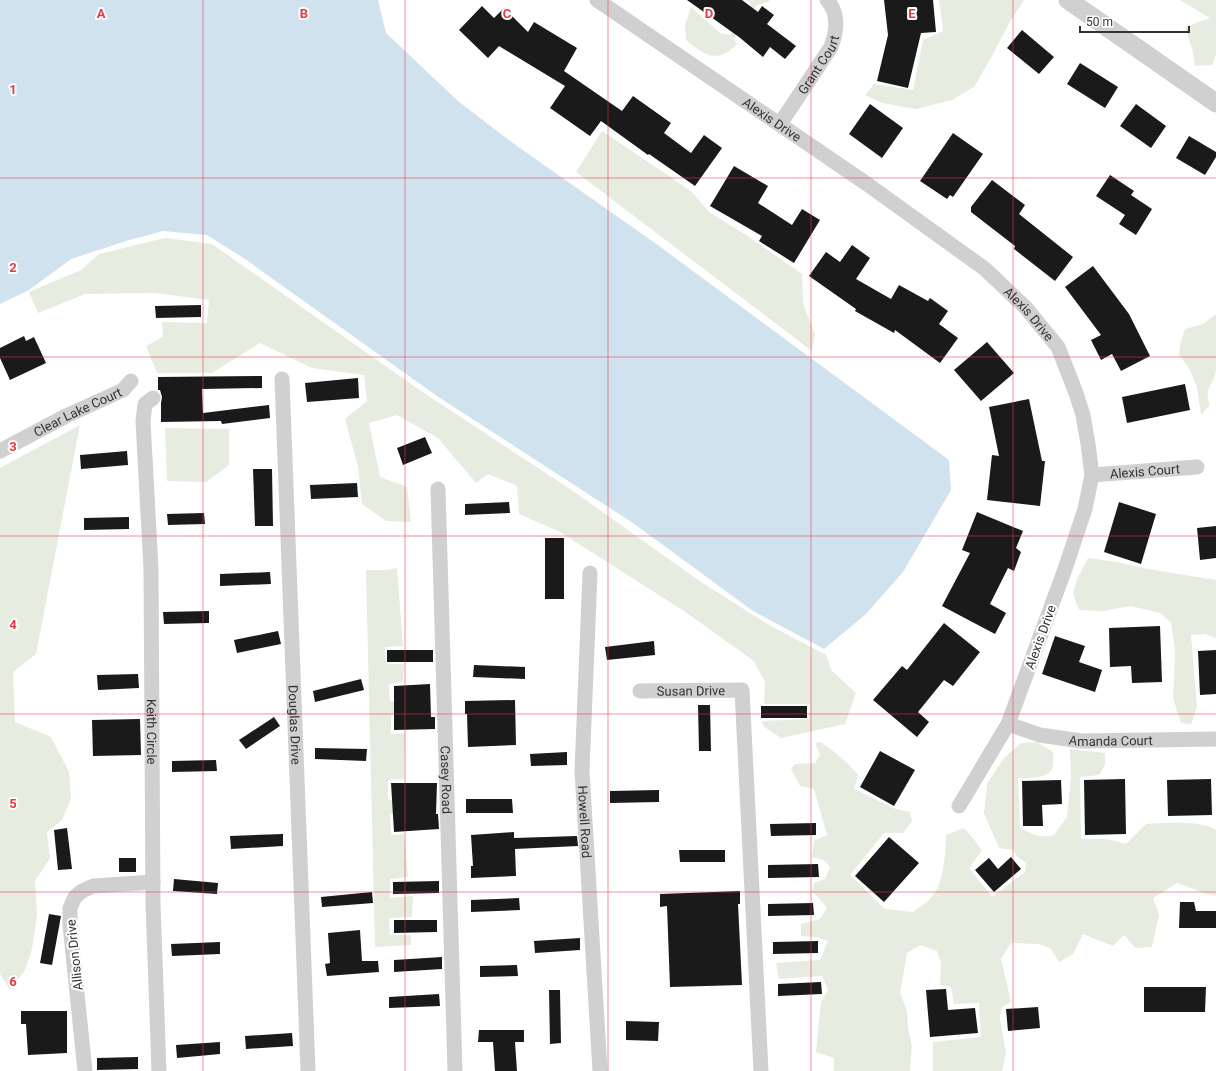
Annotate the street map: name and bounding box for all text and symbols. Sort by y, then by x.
text: A [97,6,106,21]
text: B [300,6,308,21]
text: C [503,6,512,21]
text: D [705,6,713,21]
text: E [908,6,916,21]
scale bar [1080,8,1189,34]
text: 50 m [1086,15,1113,29]
street label: Grant Court [795,34,842,97]
text: 1 [9,82,17,97]
street label: Alexis Drive [740,95,804,145]
text: 2 [9,260,17,275]
street label: Alexis Drive [1001,284,1057,344]
street label: Clear Lake Court [31,385,124,440]
text: 3 [9,439,17,454]
street label: Alexis Court [1109,461,1180,482]
street label: Alexis Drive [1022,603,1059,671]
text: 4 [9,617,17,632]
street label: Susan Drive [657,683,725,699]
street label: Douglas Drive [285,685,303,765]
street label: Keith Circle [144,699,159,765]
street label: Amanda Court [1068,732,1153,749]
street label: Casey Road [438,746,454,814]
street label: Howell Road [575,785,594,859]
text: 5 [9,796,17,811]
street label: Allison Drive [63,918,86,991]
text: 6 [9,974,17,989]

